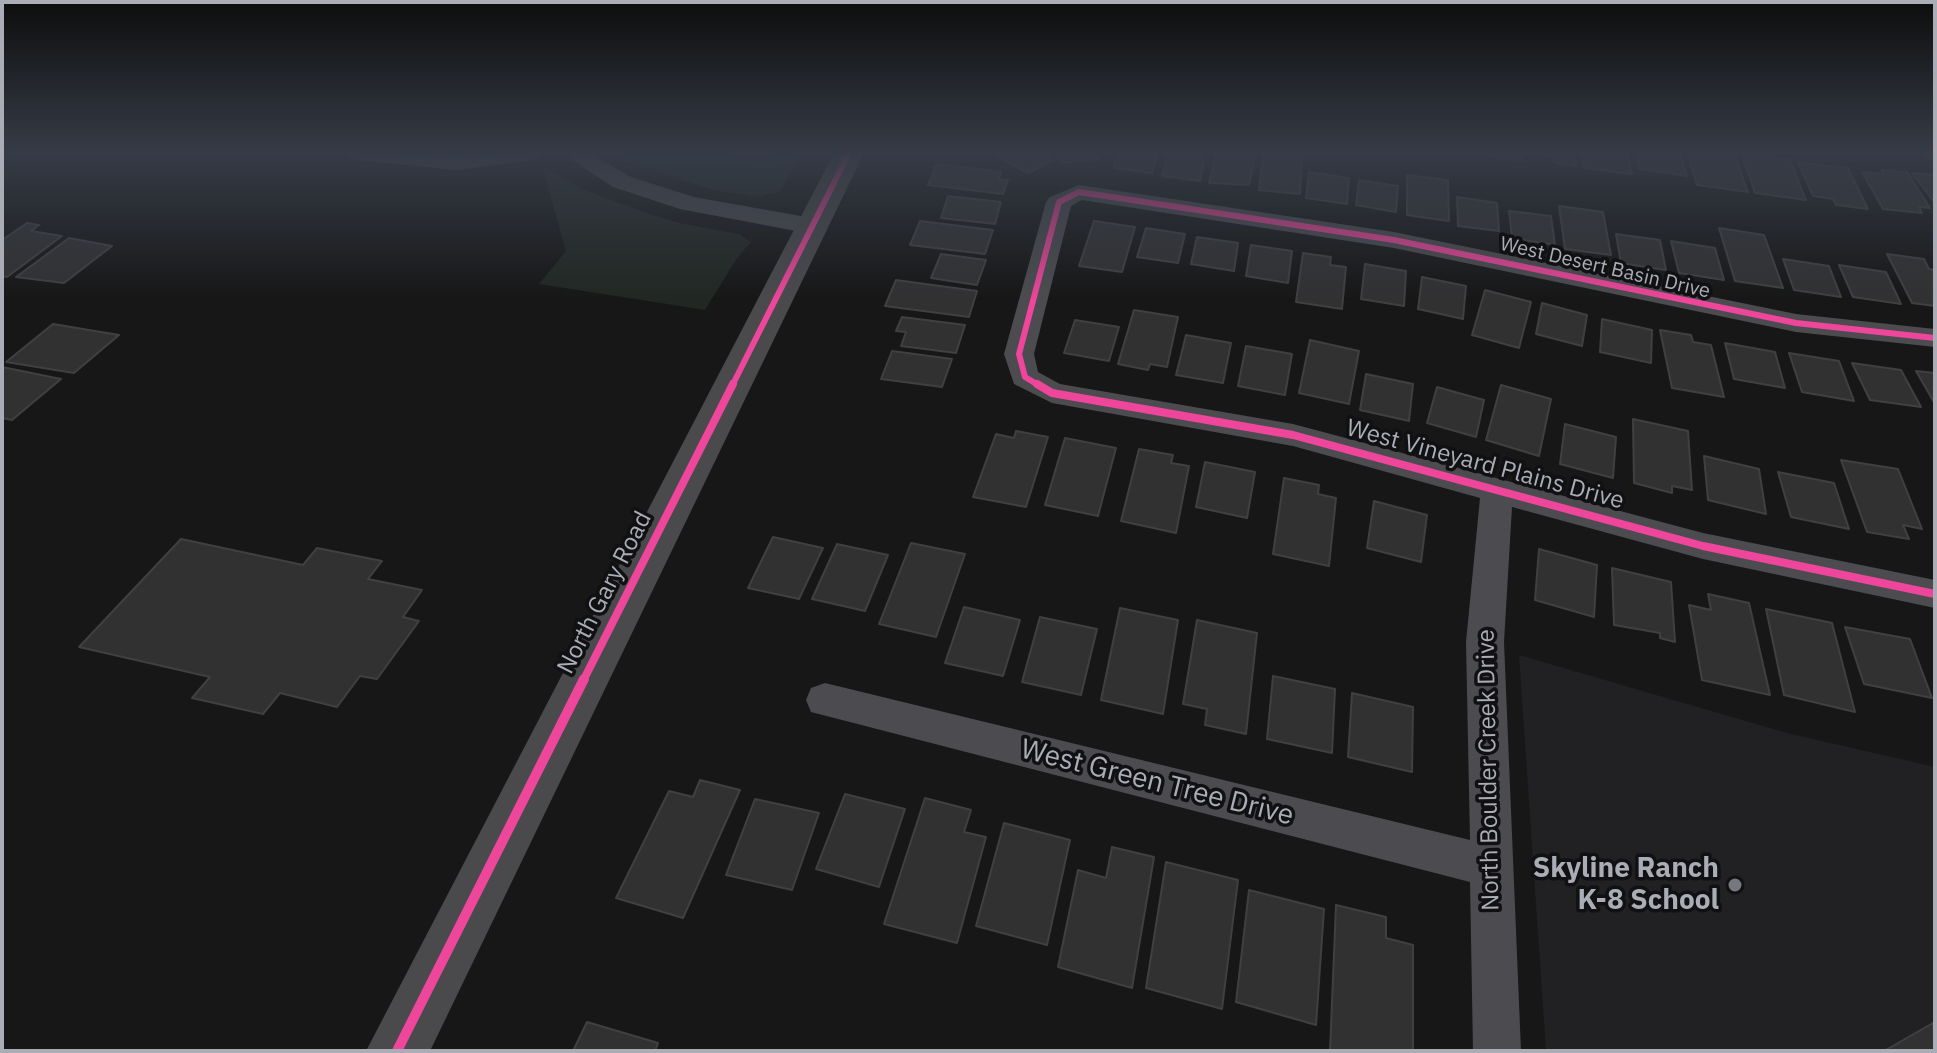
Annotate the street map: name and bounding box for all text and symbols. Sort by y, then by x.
street label: West Desert Basin Drive [1498,232,1712,304]
street label: West Vineyard Plains Drive [1343,414,1627,516]
street label: North Gary Road [552,507,658,679]
street label: North Boulder Creek Drive [1472,629,1506,911]
street label: West Green Tree Drive [1017,733,1297,833]
place label: Skyline Ranch K-8 School [1533,852,1719,918]
marker: Skyline Ranch K-8 School [1726,876,1744,894]

